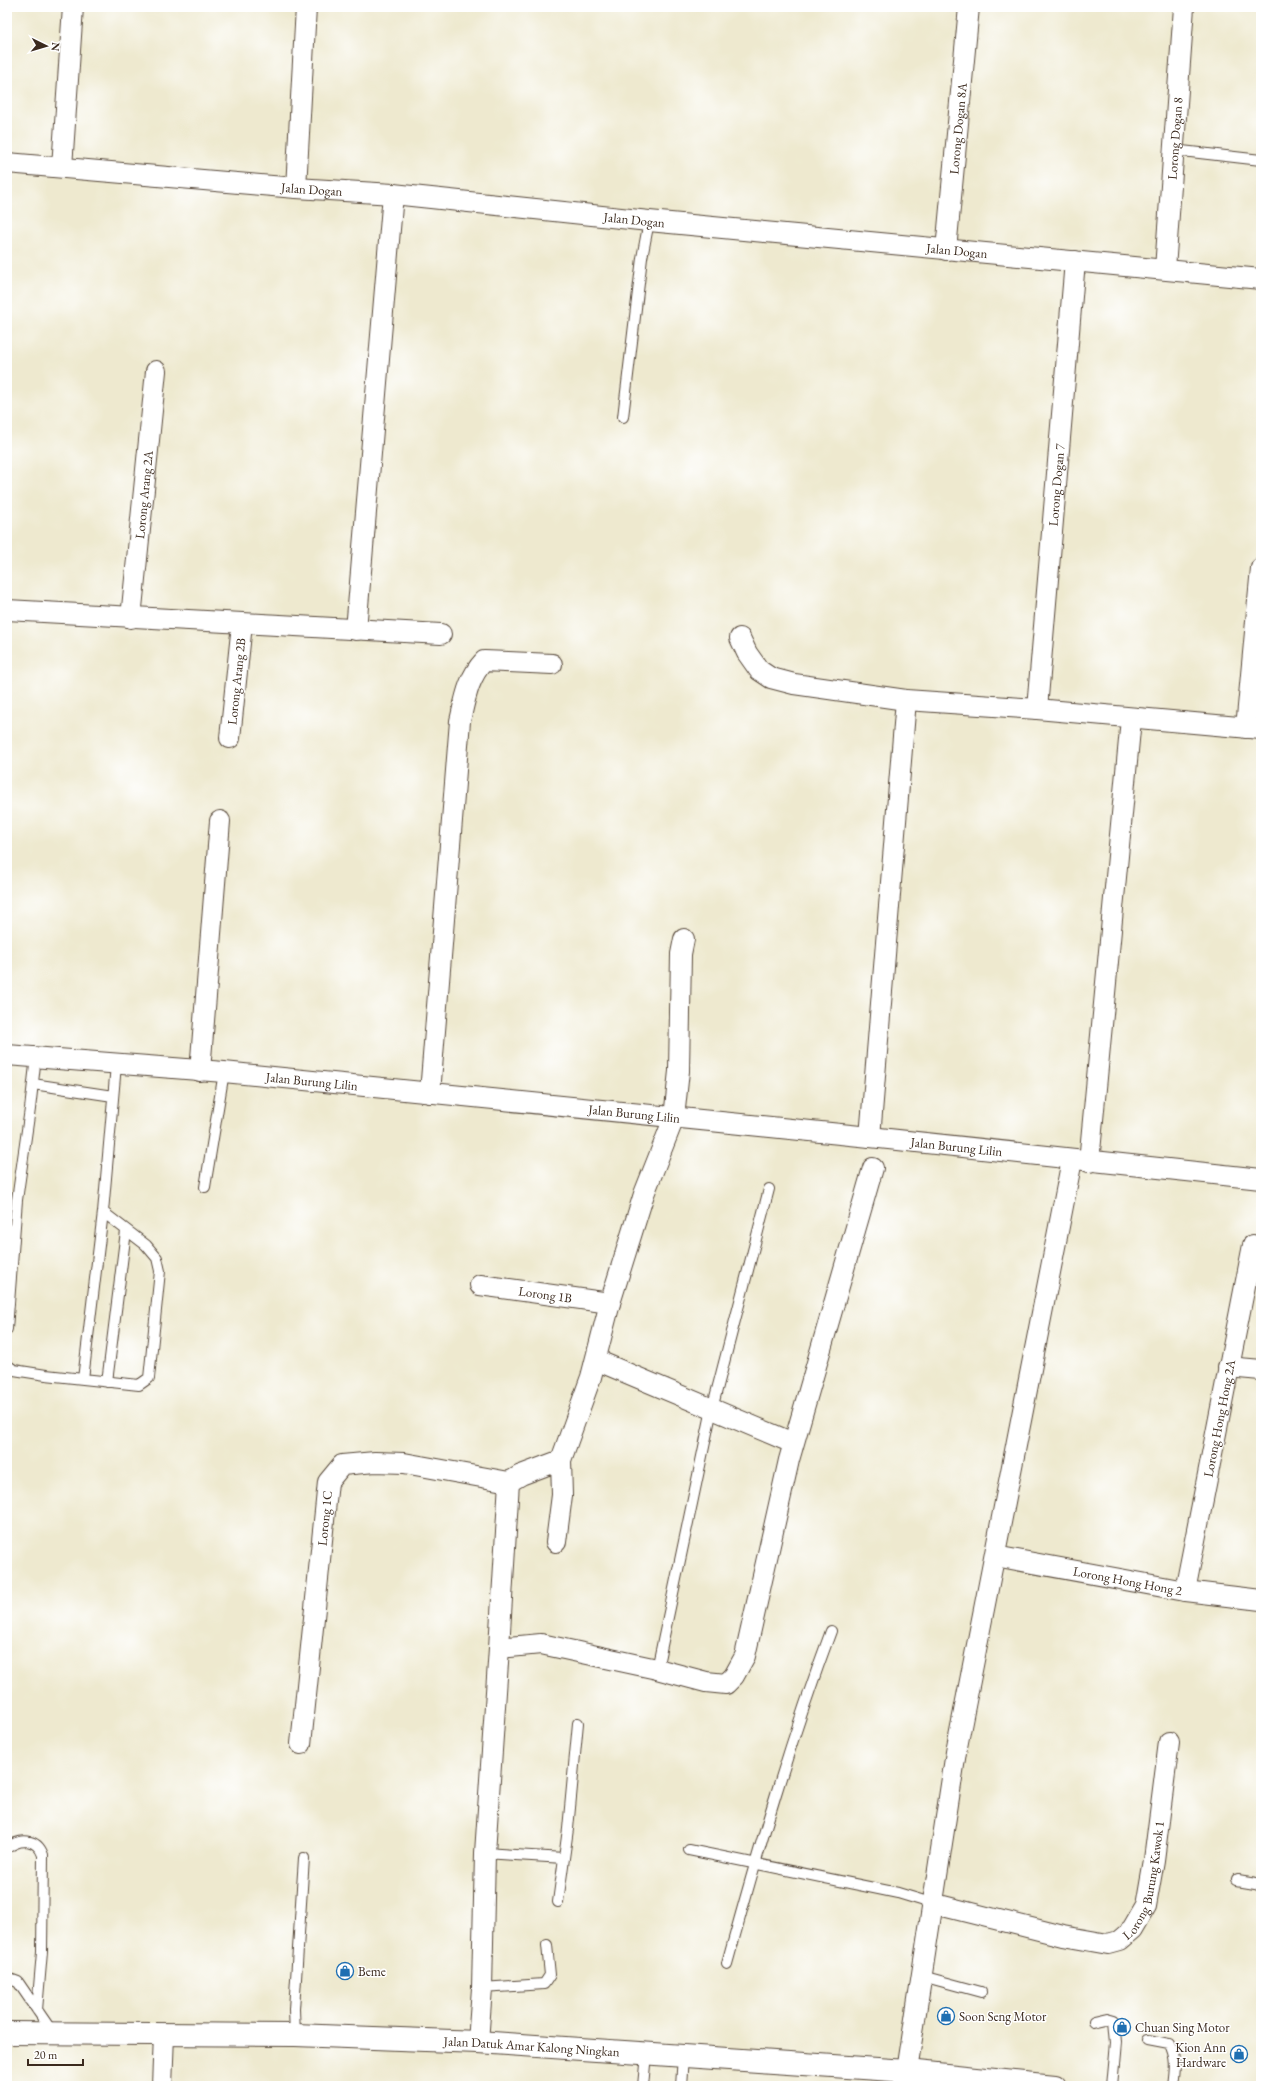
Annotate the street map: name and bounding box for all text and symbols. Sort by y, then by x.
north arrow [26,26,66,66]
text: N [49,42,63,52]
street label: Lorong Dogan 8A [945,81,971,175]
street label: Lorong Dogan 8 [1164,96,1186,180]
street label: Jalan Dogan [280,179,343,200]
street label: Jalan Dogan [602,208,666,231]
street label: Jalan Dogan [925,239,988,262]
street label: Lorong Dogan 7 [1045,442,1069,527]
street label: Lorong Arang 2A [131,449,157,540]
street label: Lorong Arang 2B [223,637,250,726]
street label: Jalan Burung Lilin [264,1068,359,1094]
street label: Jalan Burung Lilin [586,1101,681,1127]
street label: Jalan Burung Lilin [909,1133,1003,1160]
street label: Lorong 1B [517,1282,573,1307]
street label: Lorong Hong Hong 2A [1200,1357,1239,1479]
street label: Lorong 1C [313,1490,336,1547]
street label: Lorong Hong Hong 2 [1072,1563,1184,1599]
street label: Lorong Burung Kawok 1 [1119,1820,1168,1944]
shop icon: Beme [335,1961,355,1981]
place label: Beme [358,1963,386,1980]
shop icon: Soon Seng Motor [936,2006,956,2026]
place label: Soon Seng Motor [959,2008,1047,2025]
shop icon: Chuan Sing Motor [1112,2017,1132,2037]
place label: Chuan Sing Motor [1135,2019,1230,2036]
street label: Jalan Datuk Amar Kalong Ningkan [442,2033,620,2061]
place label: Kion Ann Hardware [1175,2039,1226,2071]
scale bar [28,2041,83,2067]
shop icon: Kion Ann Hardware [1229,2044,1249,2064]
text: 20 m [34,2047,58,2063]

